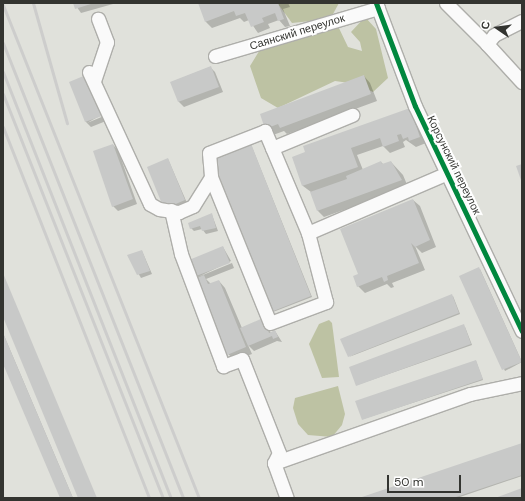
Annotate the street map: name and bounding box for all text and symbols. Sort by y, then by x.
north arrow [477,8,517,48]
street label: Саянский переулок [248,11,346,53]
text: С [478,20,493,31]
street label: Корсунский переулок [424,113,484,217]
scale bar [389,467,463,493]
text: 50 m [394,474,423,490]

